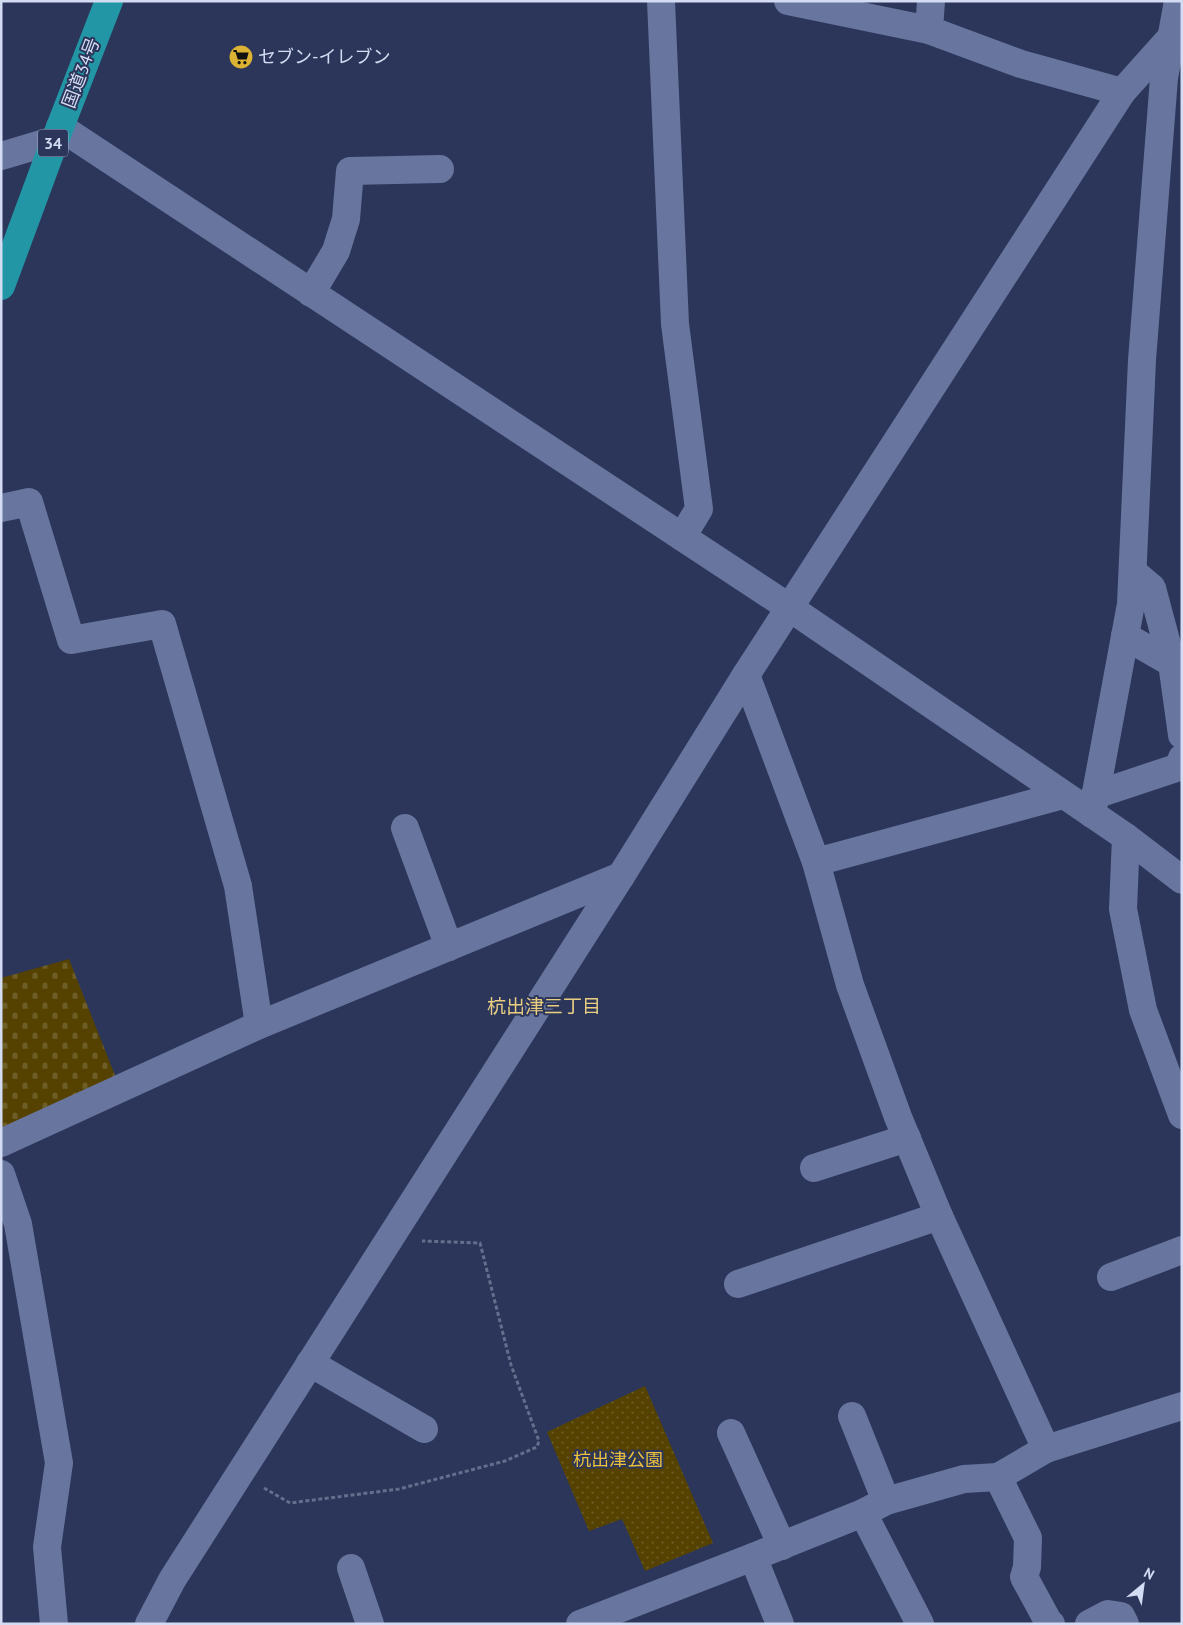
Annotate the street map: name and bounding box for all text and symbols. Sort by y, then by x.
street label: 国道34号 [57,34,104,111]
supermarket icon: セブン-イレブン [228,44,254,70]
place label: セブン-イレブン [258,45,390,68]
road number: 34 [38,130,68,156]
district label: 杭出津三丁目 [487,994,601,1018]
park label: 杭出津公園 [573,1448,663,1471]
north arrow [1118,1560,1168,1610]
text: N [1141,1564,1158,1584]

